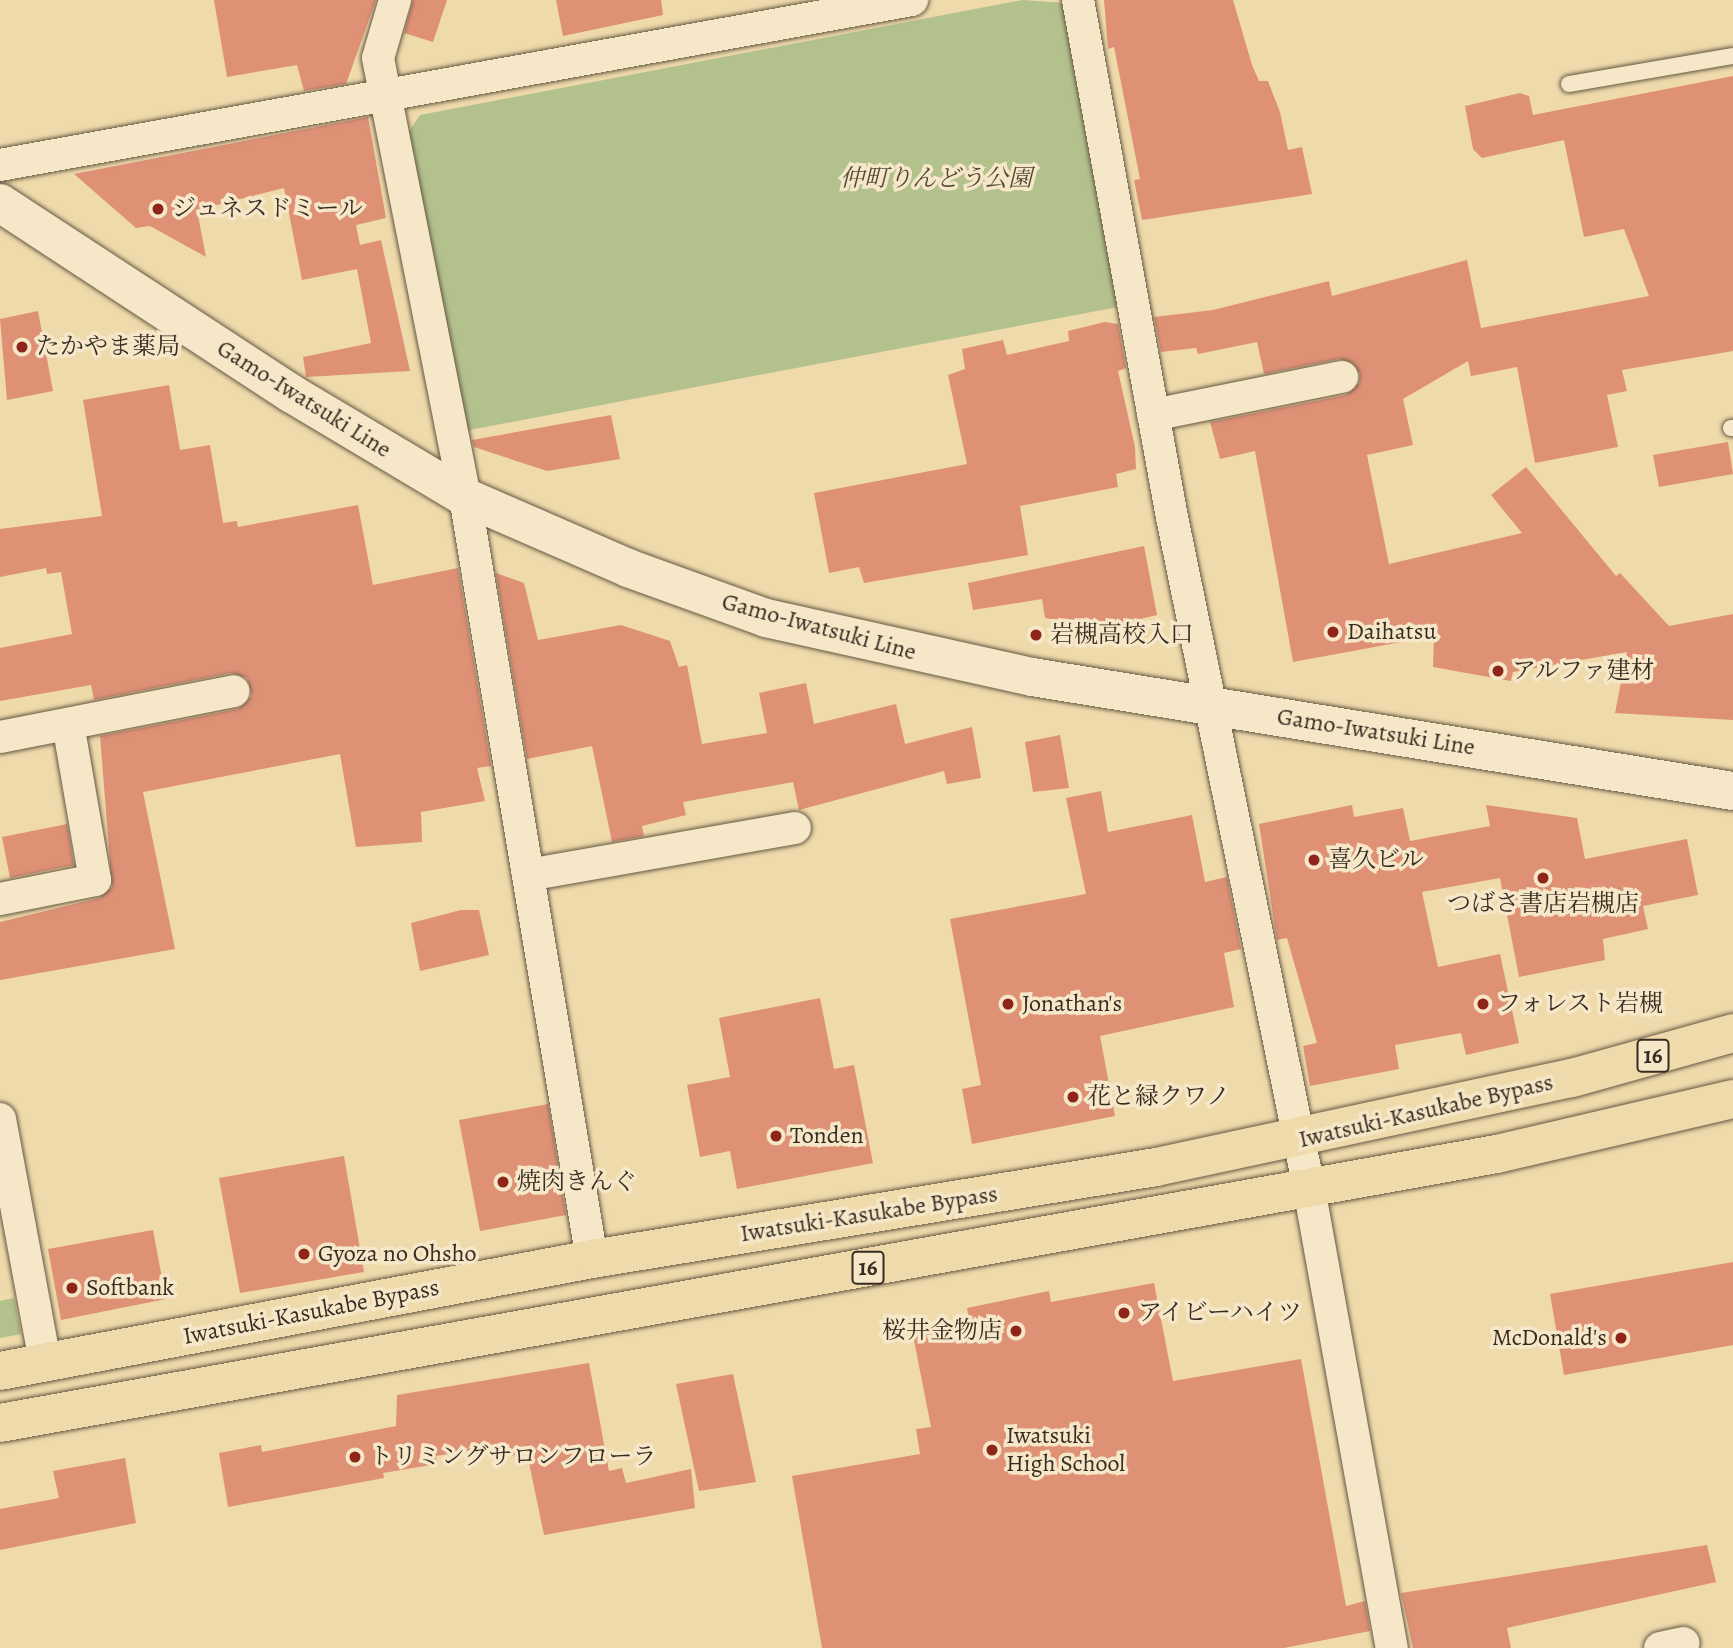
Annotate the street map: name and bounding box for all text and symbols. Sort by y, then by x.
park label: 仲町りんどう公園 [840,165,1032,193]
place label: ジュネスドミール [172,195,364,223]
marker: ジュネスドミール [150,201,166,217]
place label: たかやま薬局 [36,333,180,361]
street label: Gamo-Iwatsuki Line [212,334,396,464]
marker: たかやま薬局 [14,339,30,355]
street label: Gamo-Iwatsuki Line [719,587,919,667]
place label: Daihatsu [1347,618,1436,646]
place label: 岩槻高校入口 [1050,621,1194,649]
marker: Daihatsu [1325,624,1341,640]
marker: 岩槻高校入口 [1028,627,1044,643]
place label: アルファ建材 [1512,657,1656,685]
marker: アルファ建材 [1490,663,1506,679]
street label: Gamo-Iwatsuki Line [1275,702,1477,762]
place label: 喜久ビル [1328,846,1424,874]
marker: 喜久ビル [1306,852,1322,868]
marker: つばさ書店岩槻店 [1535,870,1551,886]
place label: つばさ書店岩槻店 [1447,890,1639,918]
place label: Jonathan's [1022,990,1122,1018]
place label: フォレスト岩槻 [1497,990,1665,1018]
marker: Jonathan's [1000,996,1016,1012]
marker: フォレスト岩槻 [1475,996,1491,1012]
road number: 16 [1636,1036,1670,1076]
street label: Iwatsuki-Kasukabe Bypass [1296,1068,1556,1154]
place label: 花と緑クワノ [1087,1083,1231,1111]
marker: 花と緑クワノ [1065,1089,1081,1105]
place label: Tonden [790,1122,864,1150]
marker: Tonden [768,1128,784,1144]
place label: 焼肉きんぐ [517,1168,637,1196]
marker: 焼肉きんぐ [495,1174,511,1190]
street label: Iwatsuki-Kasukabe Bypass [738,1179,1000,1249]
place label: Gyoza no Ohsho [318,1240,476,1268]
marker: Gyoza no Ohsho [296,1246,312,1262]
road number: 16 [850,1248,886,1288]
street label: Iwatsuki-Kasukabe Bypass [181,1273,441,1351]
place label: Softbank [86,1274,174,1302]
marker: Softbank [64,1280,80,1296]
place label: アイビーハイツ [1138,1299,1305,1327]
marker: アイビーハイツ [1116,1305,1132,1321]
place label: 桜井金物店 [882,1317,1002,1345]
marker: 桜井金物店 [1008,1323,1024,1339]
place label: McDonald's [1492,1324,1607,1352]
marker: McDonald's [1613,1330,1629,1346]
place label: Iwatsuki High School [1006,1422,1125,1478]
marker: Iwatsuki High School [984,1442,1000,1458]
place label: トリミングサロンフローラ [369,1443,657,1471]
marker: トリミングサロンフローラ [347,1449,363,1465]

